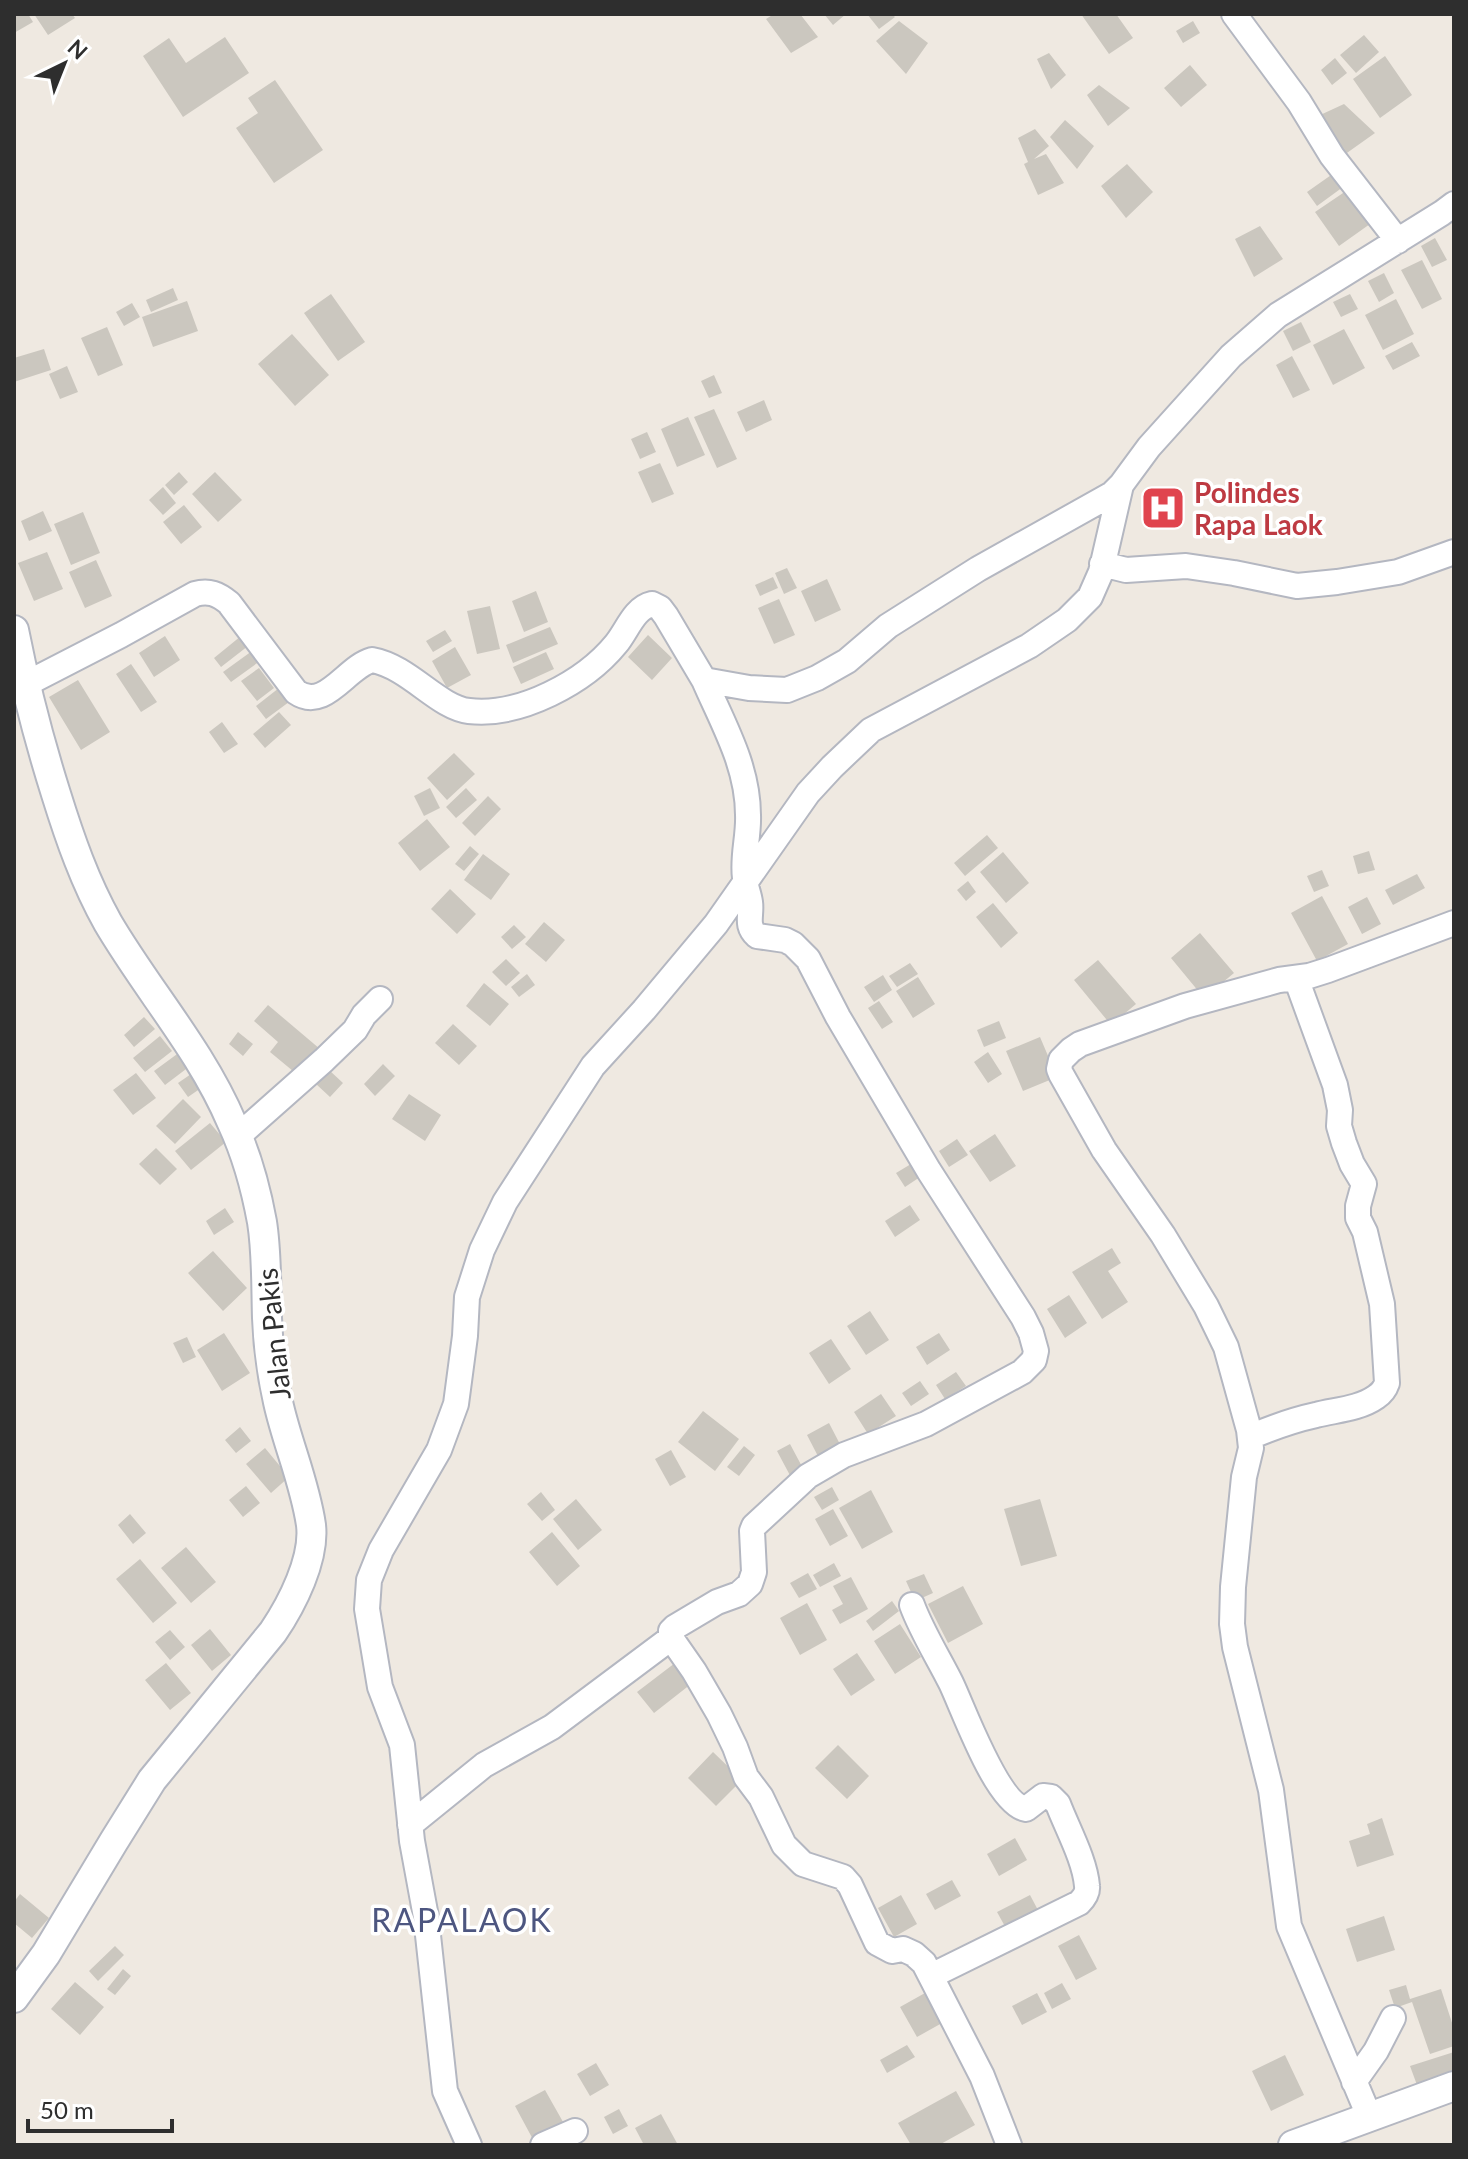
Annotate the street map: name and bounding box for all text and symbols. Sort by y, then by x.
north arrow [24,24,104,104]
text: N [63,33,93,65]
place label: Polindes Rapa Laok [1194,475,1323,541]
hospital icon: Polindes Rapa Laok [1139,484,1187,532]
street label: Jalan Pakis [249,1267,297,1401]
district label: RAPALAOK [371,1900,553,1939]
scale bar [28,2083,172,2133]
text: 50 m [40,2095,94,2124]

